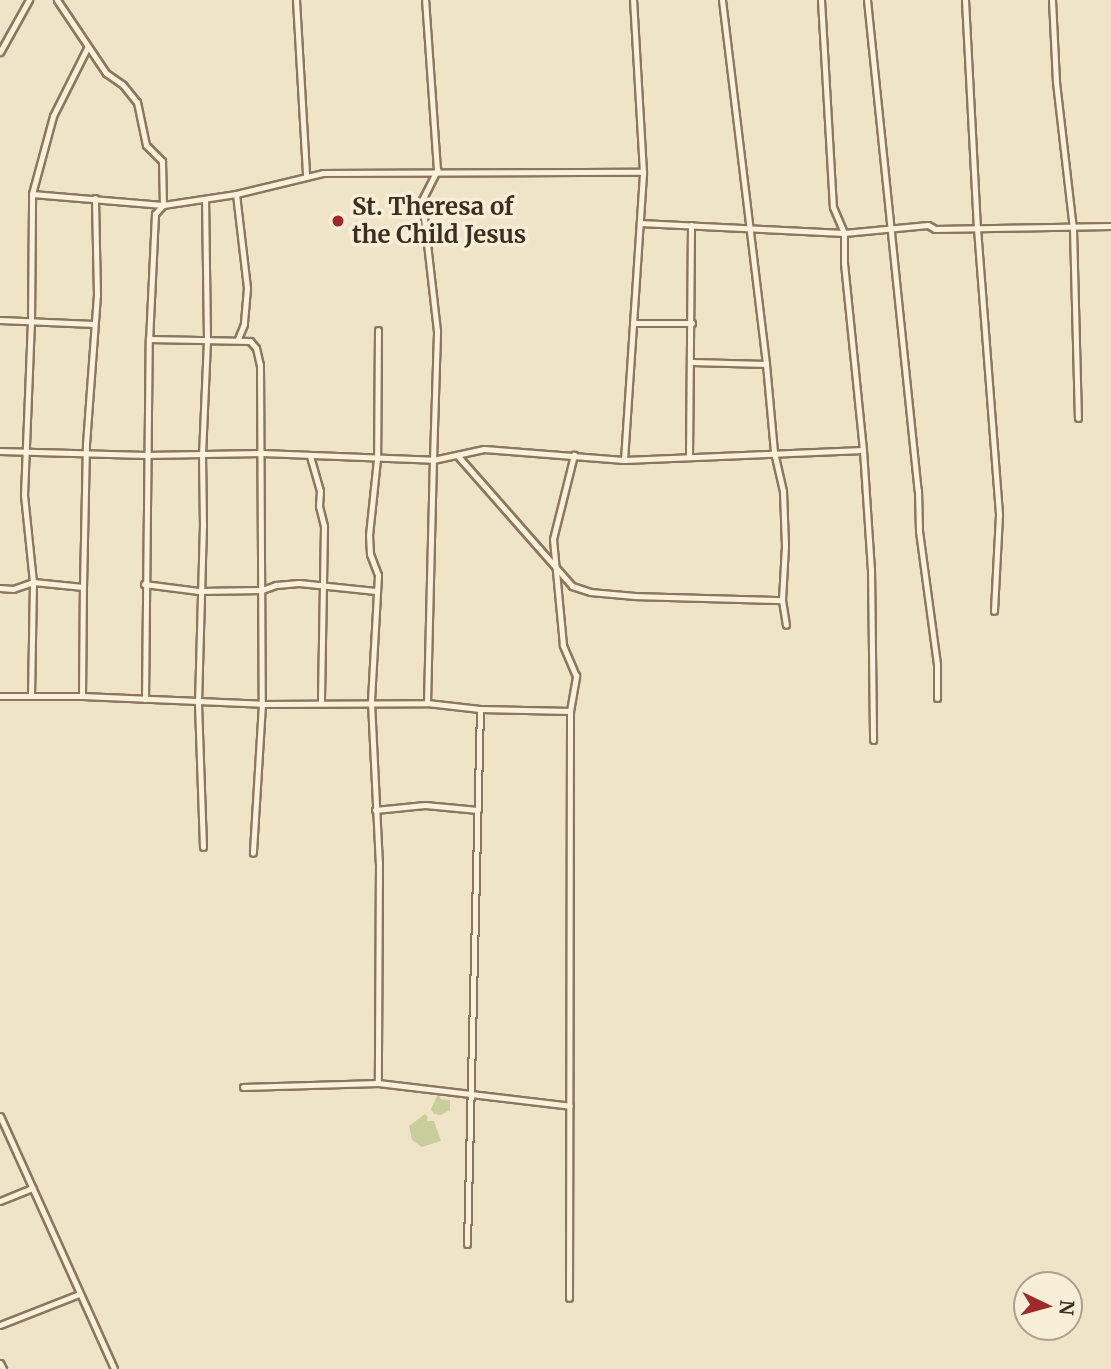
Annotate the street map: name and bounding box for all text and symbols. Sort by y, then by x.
place label: St. Theresa of the Child Jesus [352,193,526,249]
marker: St. Theresa of the Child Jesus [330,213,346,229]
north arrow [1013,1271,1083,1341]
text: N [1054,1299,1080,1316]

